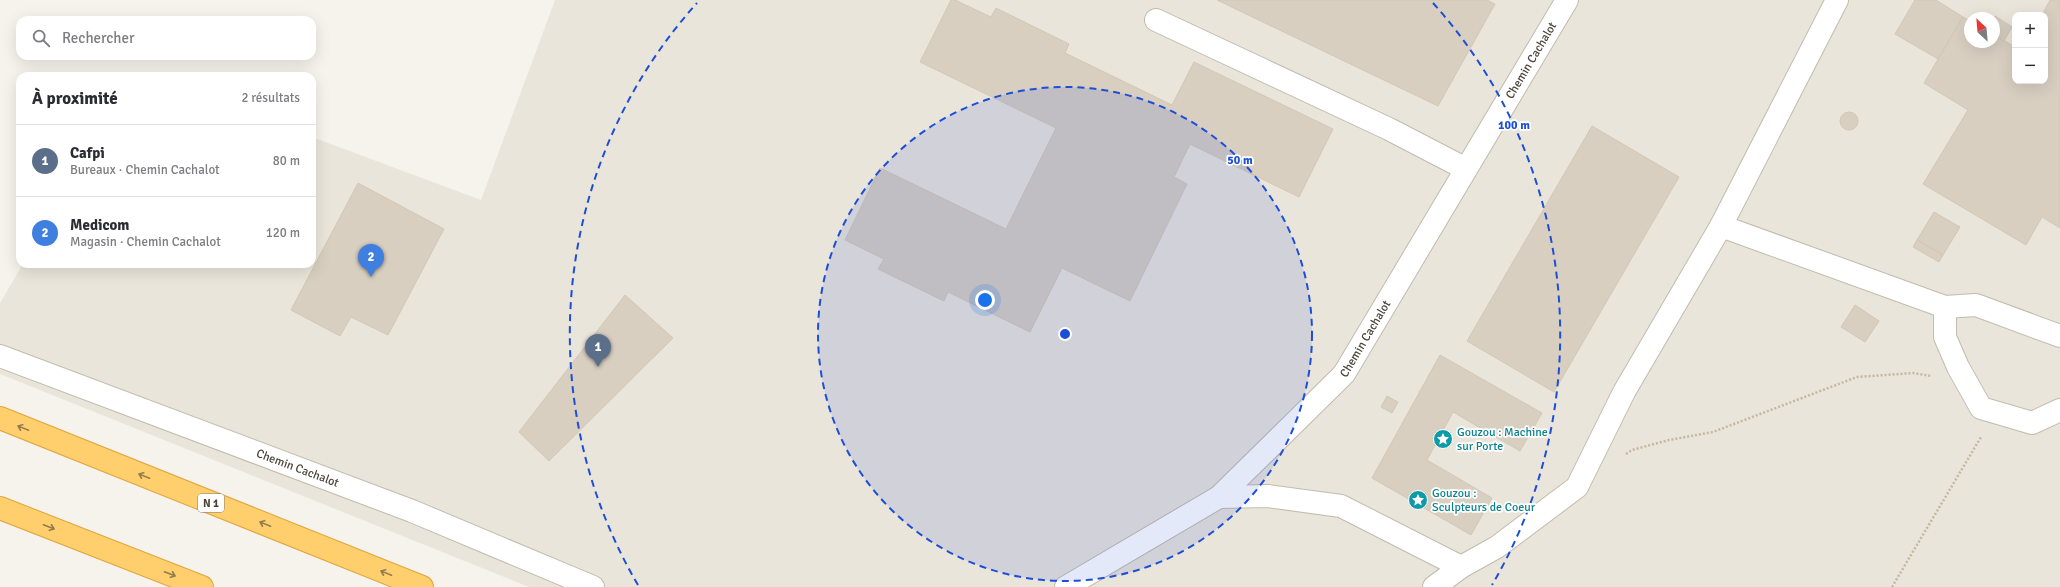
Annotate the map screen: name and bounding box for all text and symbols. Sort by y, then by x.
north arrow [1964,12,2000,48]
map controls [2012,12,2048,84]
button: + [2012,12,2048,48]
search box [16,16,316,60]
street label: Chemin Cachalot [1502,19,1560,102]
icon: search [30,27,52,49]
text: Rechercher [62,29,135,47]
button: − [2012,48,2048,84]
text: À proximité [32,88,118,109]
text: 2 résultats [241,90,300,106]
text: 100 m [1498,118,1530,133]
text: Cafpi [70,144,105,162]
text: 1 [41,153,49,169]
text: 80 m [273,153,300,169]
text: 50 m [1227,153,1253,168]
text: Bureaux · Chemin Cachalot [70,162,220,178]
text: Medicom [70,216,129,234]
text: 2 [41,225,49,241]
text: 120 m [266,225,300,241]
text: Magasin · Chemin Cachalot [70,234,221,250]
pin: 2 [358,244,384,277]
your location [975,290,995,310]
street label: Chemin Cachalot [1336,297,1394,380]
centre of rings [1058,327,1072,341]
pin: 1 [585,334,611,367]
one-way arrow [18,423,30,431]
place label: Gouzou : Machine sur Porte [1457,425,1548,454]
place icon: Gouzou : Machine sur Porte [1432,428,1454,450]
street label: Chemin Cachalot [254,446,341,490]
one-way arrow [139,472,151,479]
place label: Gouzou : Sculpteurs de Coeur [1432,486,1536,515]
place icon: Gouzou : Sculpteurs de Coeur [1407,489,1429,511]
road number: N 1 [198,494,224,512]
one-way arrow [259,520,271,528]
one-way arrow [43,523,55,531]
one-way arrow [380,568,392,576]
one-way arrow [164,571,176,579]

